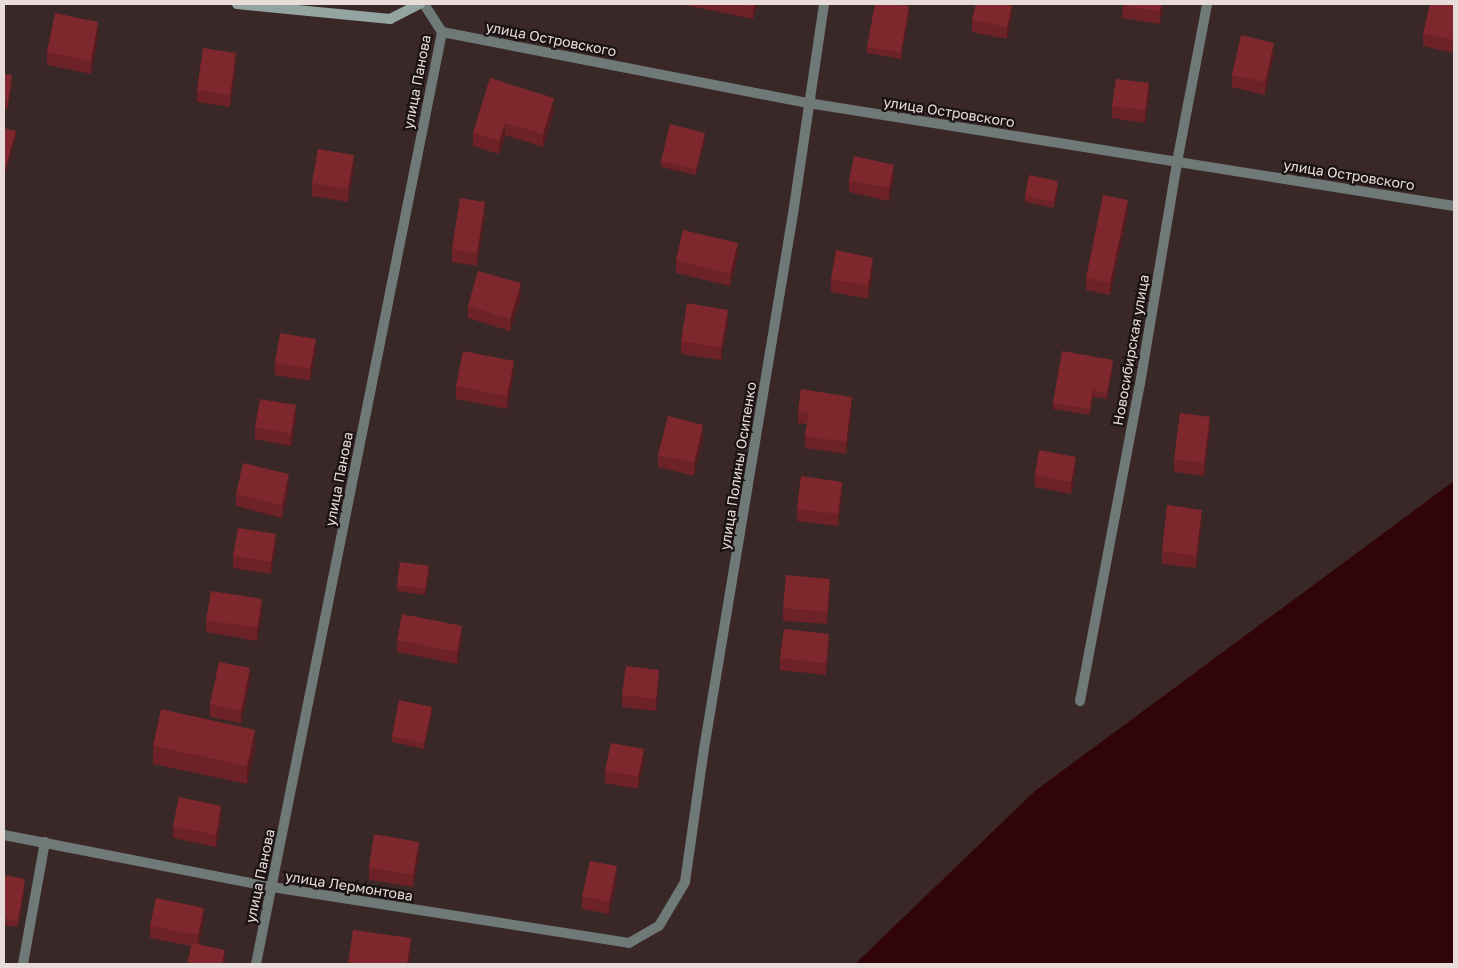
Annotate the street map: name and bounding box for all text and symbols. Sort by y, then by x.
street label: улица Островского [484,18,618,60]
street label: улица Панова [400,33,434,131]
street label: улица Островского [882,93,1016,131]
street label: улица Островского [1282,156,1416,194]
street label: Новосибирская улица [1109,273,1153,427]
street label: улица Полины Осипенко [716,381,760,551]
street label: улица Панова [322,430,356,528]
street label: улица Панова [242,827,278,925]
street label: улица Лермонтова [284,868,414,904]

